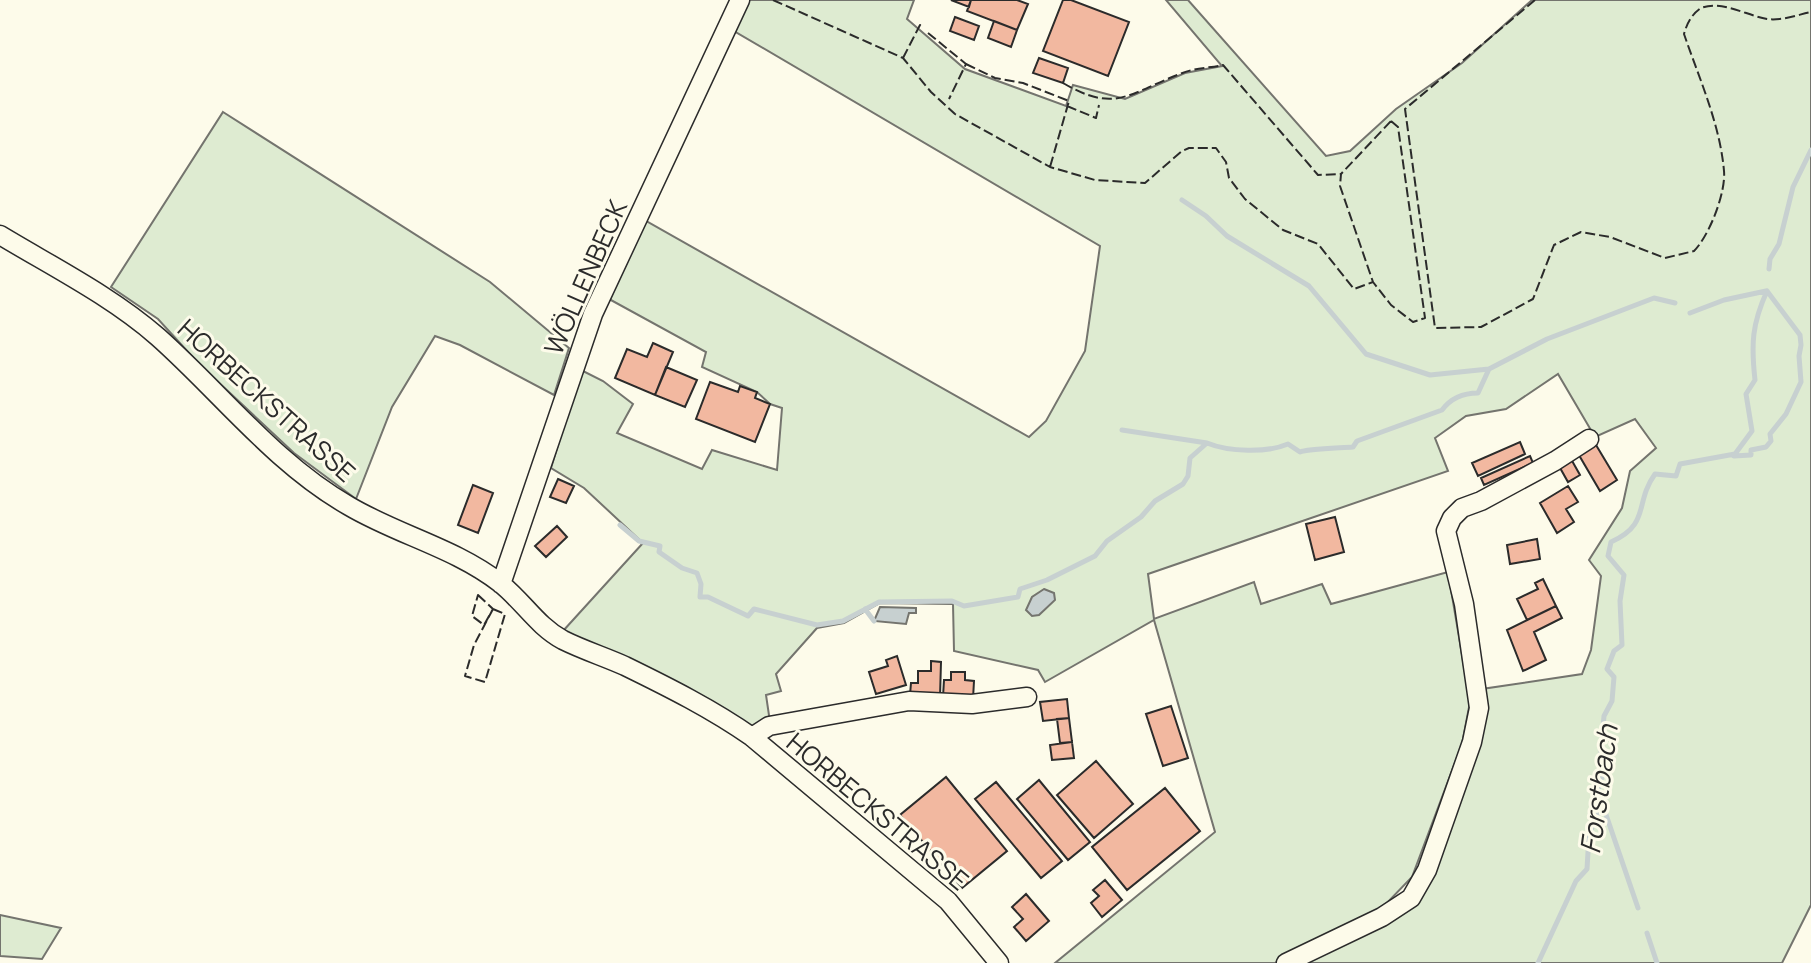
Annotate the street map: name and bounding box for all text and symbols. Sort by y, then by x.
street label: WÖLLENBECK [535,193,635,360]
street label: HORBECKSTRASSE [170,311,364,489]
water label: Forstbach [1570,721,1626,856]
street label: HORBECKSTRASSE [779,724,977,898]

